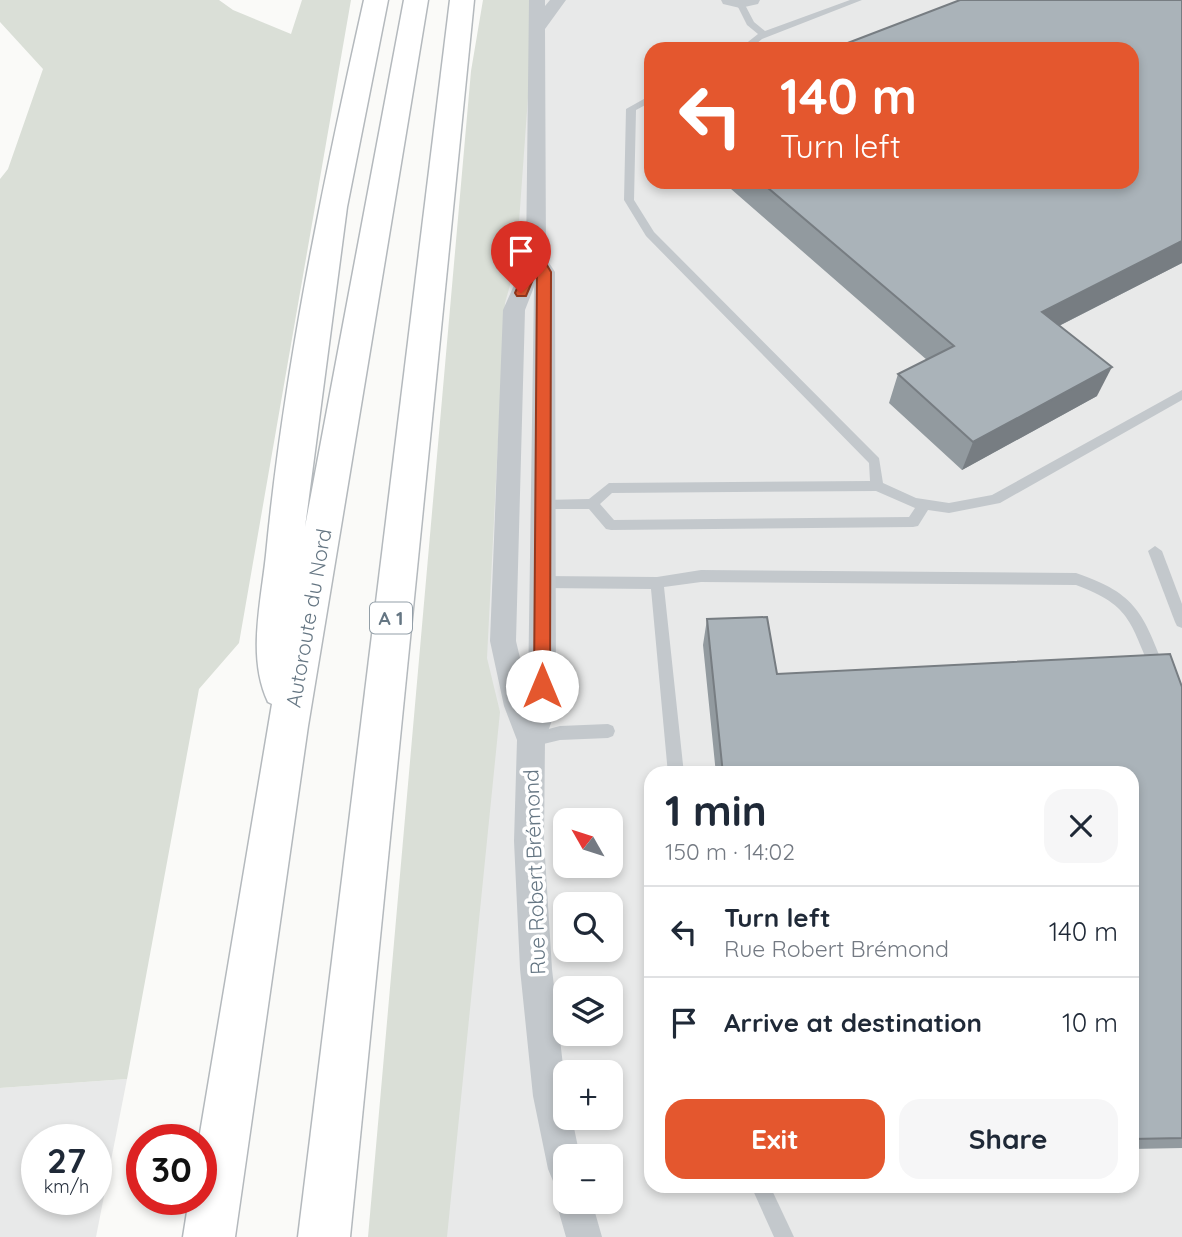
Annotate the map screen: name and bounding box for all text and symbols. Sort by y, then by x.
text: 140 m [780,65,917,126]
icon: left [665,70,756,161]
text: Turn left [780,126,901,166]
pin [491,221,551,293]
icon: arrive [502,232,540,270]
street label: Autoroute du Nord [279,527,337,709]
road number: A 1 [370,603,412,634]
position arrow [505,649,579,723]
street label: Rue Robert Brémond [517,769,551,975]
text: 1 min [665,784,767,837]
button: close [1044,789,1118,863]
north arrow [553,808,623,878]
map controls [553,808,623,1214]
text: 150 m · 14:02 [665,837,795,866]
button: search [553,892,623,962]
text: Turn left [724,901,831,934]
icon: left [665,913,703,951]
text: 140 m [1049,915,1118,948]
text: Rue Robert Brémond [724,934,949,963]
button: layers [553,976,623,1046]
icon: arrive [665,1004,703,1042]
text: Arrive at destination [724,1006,982,1039]
text: 10 m [1062,1006,1118,1039]
button: + [553,1060,623,1130]
button: Exit [665,1099,885,1179]
button: Share [899,1099,1118,1179]
speed limit sign: 30 [126,1124,217,1215]
text: 27 [47,1138,86,1182]
button: − [553,1144,623,1214]
text: km/h [44,1175,89,1198]

